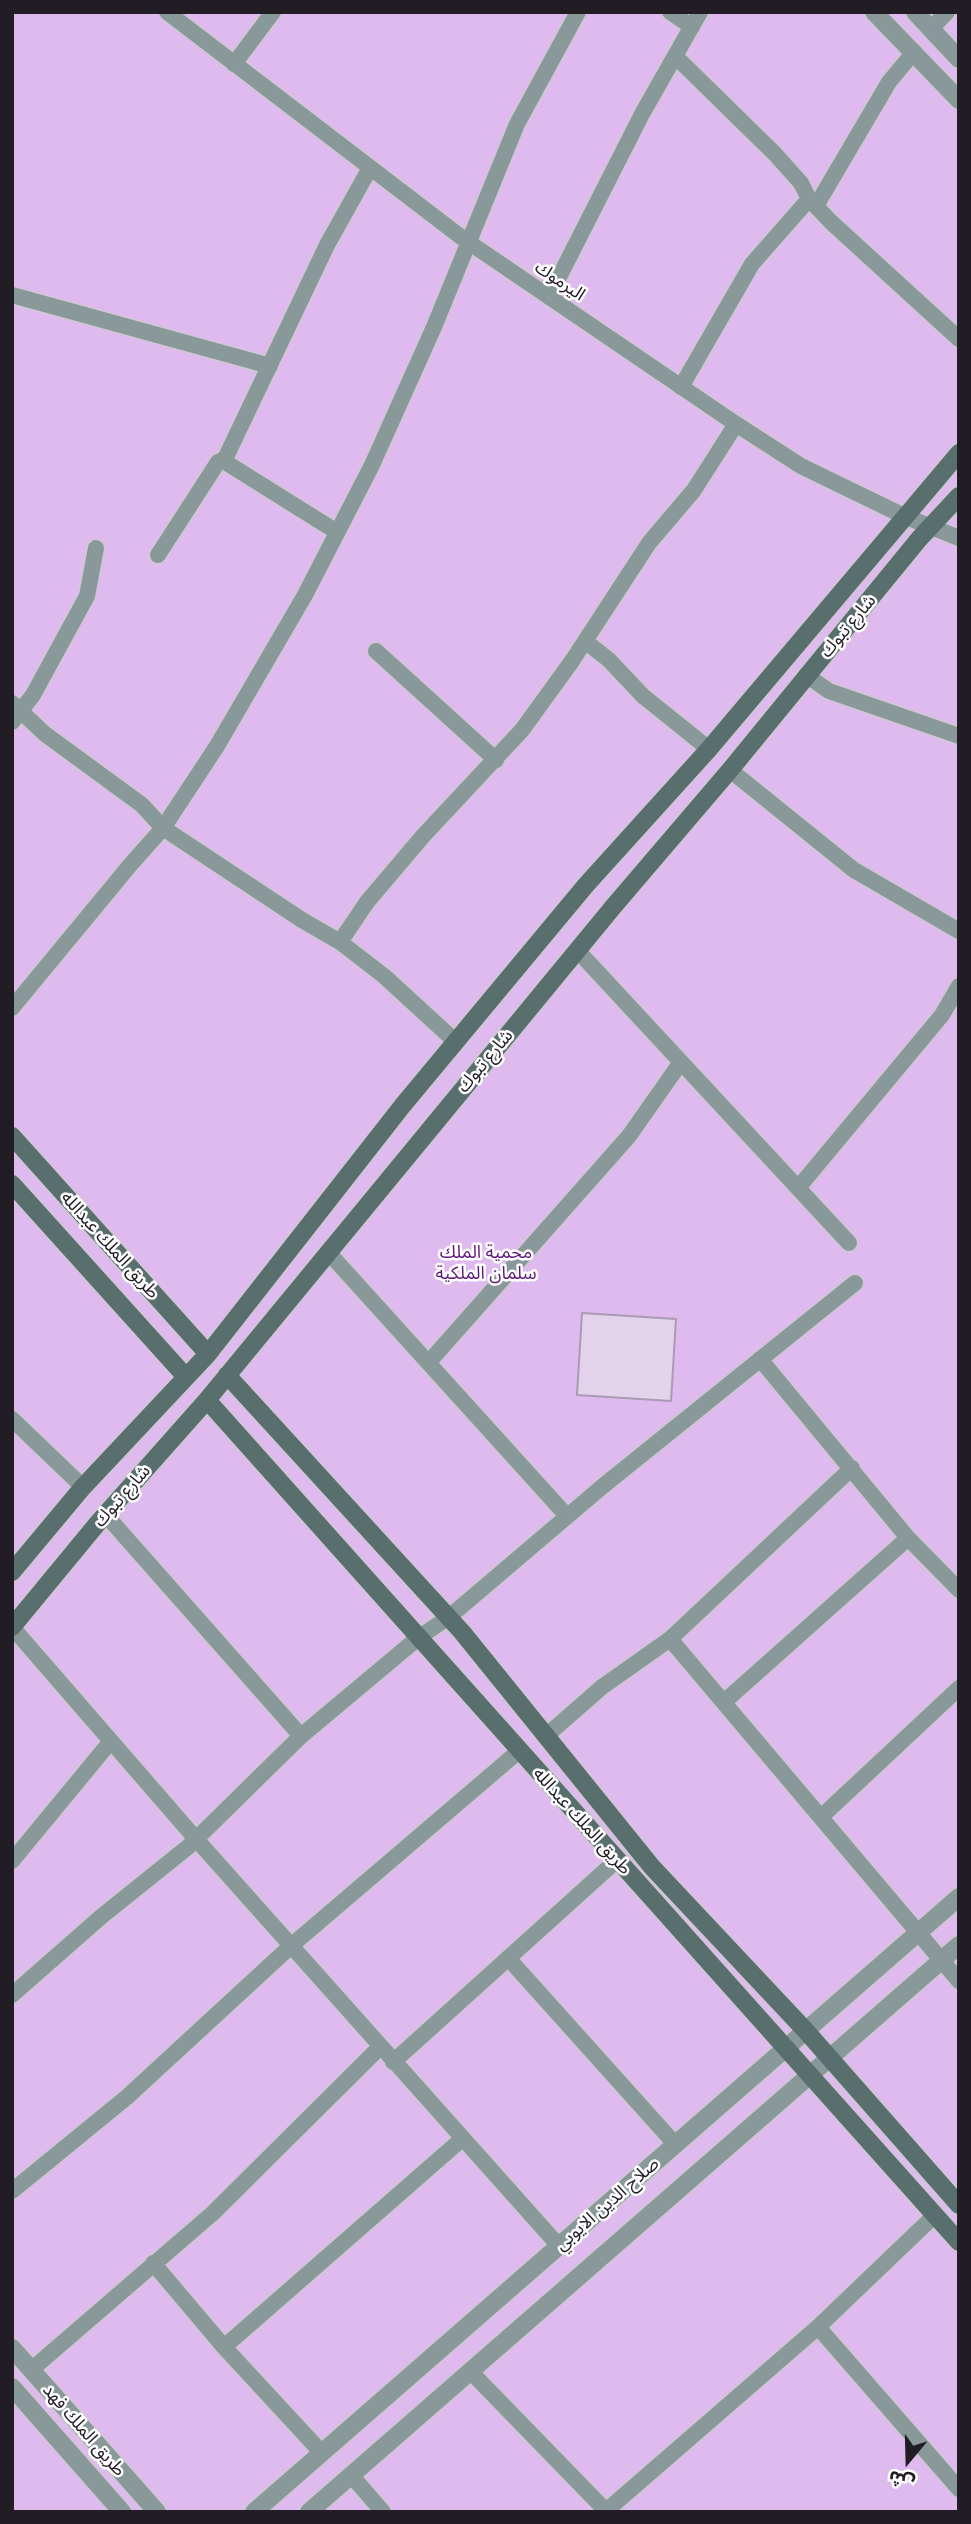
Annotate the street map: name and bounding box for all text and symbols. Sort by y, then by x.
street label: اليرموك [531,256,589,306]
street label: شارع تبوك [815,590,881,662]
street label: شارع تبوك [452,1025,518,1097]
street label: طريق الملك عبدالله [56,1187,164,1303]
park label: محمية الملك سلمان الملكية [435,1241,537,1284]
street label: شارع تبوك [89,1460,155,1532]
street label: طريق الملك عبدالله [528,1763,636,1879]
street label: صلاح الدين الايوبي [550,2153,664,2255]
street label: طريق الملك فهد [38,2379,130,2481]
north arrow [873,2426,943,2496]
text: ش [885,2466,917,2495]

